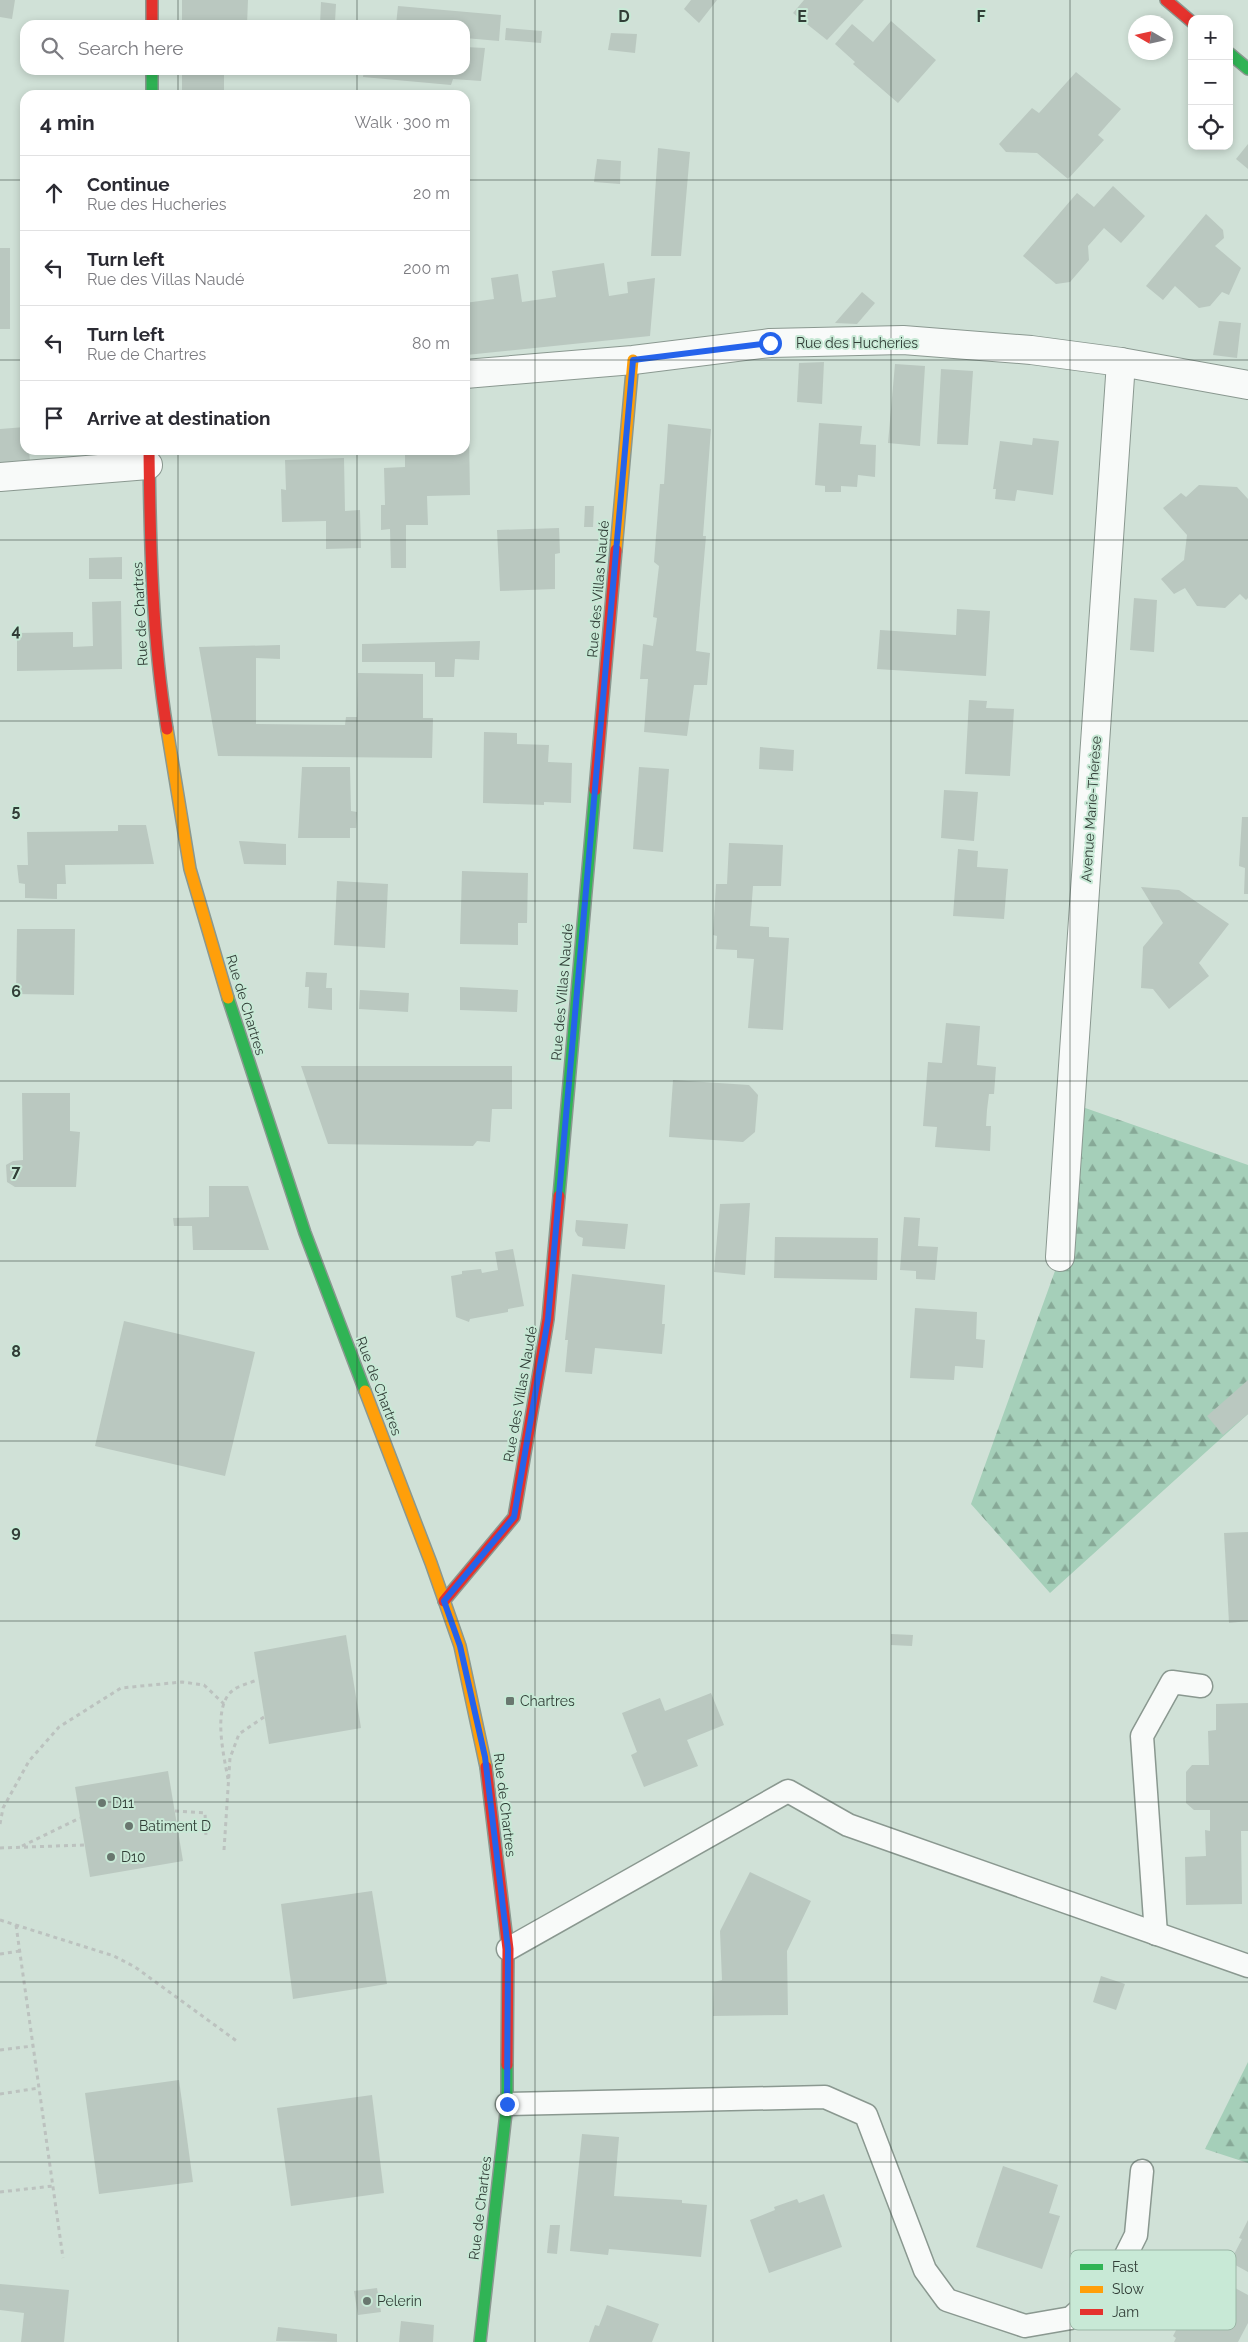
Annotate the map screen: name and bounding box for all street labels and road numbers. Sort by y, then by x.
street label: Rue des Hucheries [796,335,918,351]
street label: Rue des Villas Naudé [584,520,612,658]
street label: Rue de Chartres [129,561,151,667]
street label: Avenue Marie-Thérèse [1078,735,1104,883]
street label: Rue des Villas Naudé [548,923,576,1061]
street label: Rue de Chartres [223,953,269,1057]
street label: Rue des Villas Naudé [500,1325,540,1463]
street label: Rue de Chartres [353,1334,405,1438]
street label: Rue de Chartres [491,1752,519,1858]
street label: Rue de Chartres [466,2155,494,2261]

